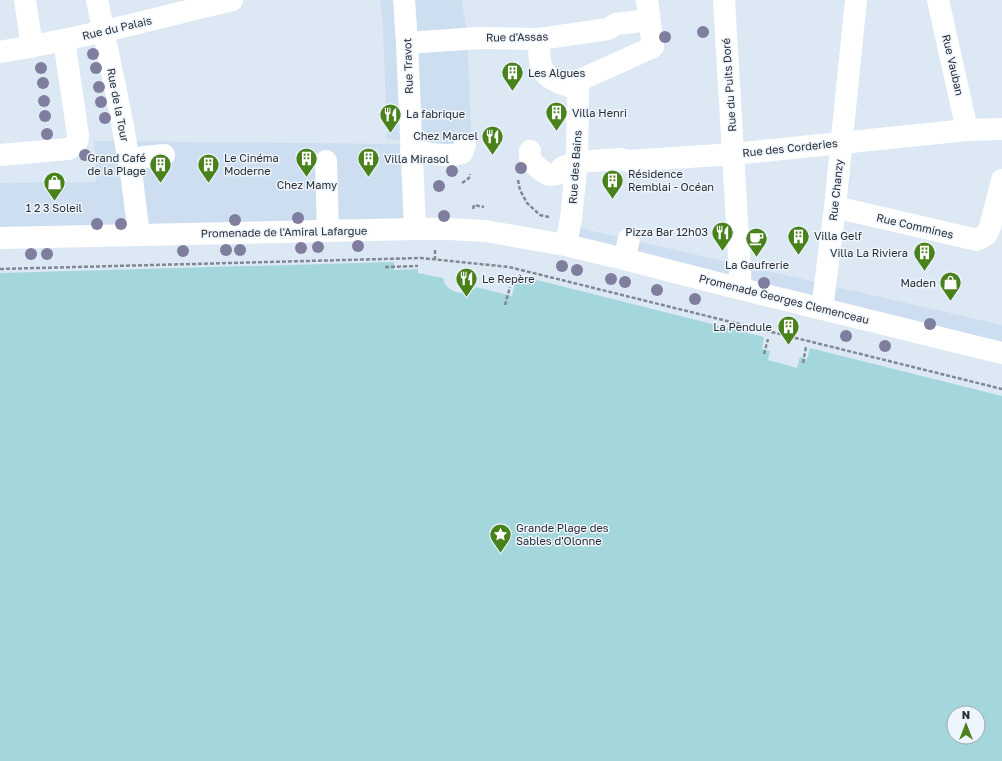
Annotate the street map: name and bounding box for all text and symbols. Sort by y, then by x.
street label: Rue du Palais [81,13,153,42]
street label: Rue d'Assas [486,29,548,44]
street label: Rue Vauban [940,33,967,97]
street label: Rue Travot [400,38,415,94]
street label: Rue du Puits Doré [719,38,738,132]
building icon: Les Algues [500,60,526,93]
place label: Les Algues [528,66,585,79]
street label: Rue de la Tour [105,67,132,144]
building icon: Villa Henri [544,100,570,133]
restaurant icon: La fabrique [378,101,404,134]
place label: Villa Henri [572,106,627,119]
place label: La fabrique [406,107,465,120]
restaurant icon: Chez Marcel [480,123,506,156]
place label: Chez Marcel [413,129,478,142]
street label: Rue des Bains [565,129,584,204]
street label: Rue des Corderies [742,136,838,159]
building icon: Chez Mamy [294,146,320,179]
building icon: Villa Mirasol [355,146,381,179]
place label: Grand Café de la Plage [88,151,146,177]
building icon: Grand Café de la Plage [148,151,174,184]
building icon: Le Cinéma Moderne [195,151,221,184]
place label: Le Cinéma Moderne [224,151,279,177]
place label: Villa Mirasol [384,152,450,165]
street label: Rue Chanzy [826,158,845,222]
building icon: Résidence Remblai - Océan [599,167,625,200]
place label: Résidence Remblai - Océan [628,167,714,193]
shop icon: 1 2 3 Soleil [41,169,67,202]
place label: Chez Mamy [277,178,337,191]
place label: 1 2 3 Soleil [26,201,83,214]
street label: Rue Commines [875,210,955,241]
restaurant icon: Pizza Bar 12h03 [710,219,736,252]
building icon: Villa Gelf [785,223,811,256]
street label: Promenade de l'Amiral Lafargue [200,224,367,239]
place label: Pizza Bar 12h03 [625,225,708,238]
cafe icon: La Gaufrerie [744,226,770,259]
place label: Villa Gelf [814,229,862,242]
building icon: Villa La Riviera [911,240,937,273]
place label: Villa La Riviera [830,246,908,259]
place label: La Gaufrerie [725,258,789,271]
restaurant icon: Le Repère [454,266,480,299]
shop icon: Maden [938,270,964,303]
street label: Promenade Georges Clemenceau [698,271,871,326]
place label: Le Repère [482,272,535,285]
place label: Maden [900,276,936,289]
building icon: La Pendule [775,314,801,347]
place label: La Pendule [713,320,772,333]
place icon: Grande Plage des Sables d'Olonne [488,521,514,554]
place label: Grande Plage des Sables d'Olonne [516,521,609,547]
north arrow [946,705,986,745]
text: N [962,708,970,721]

